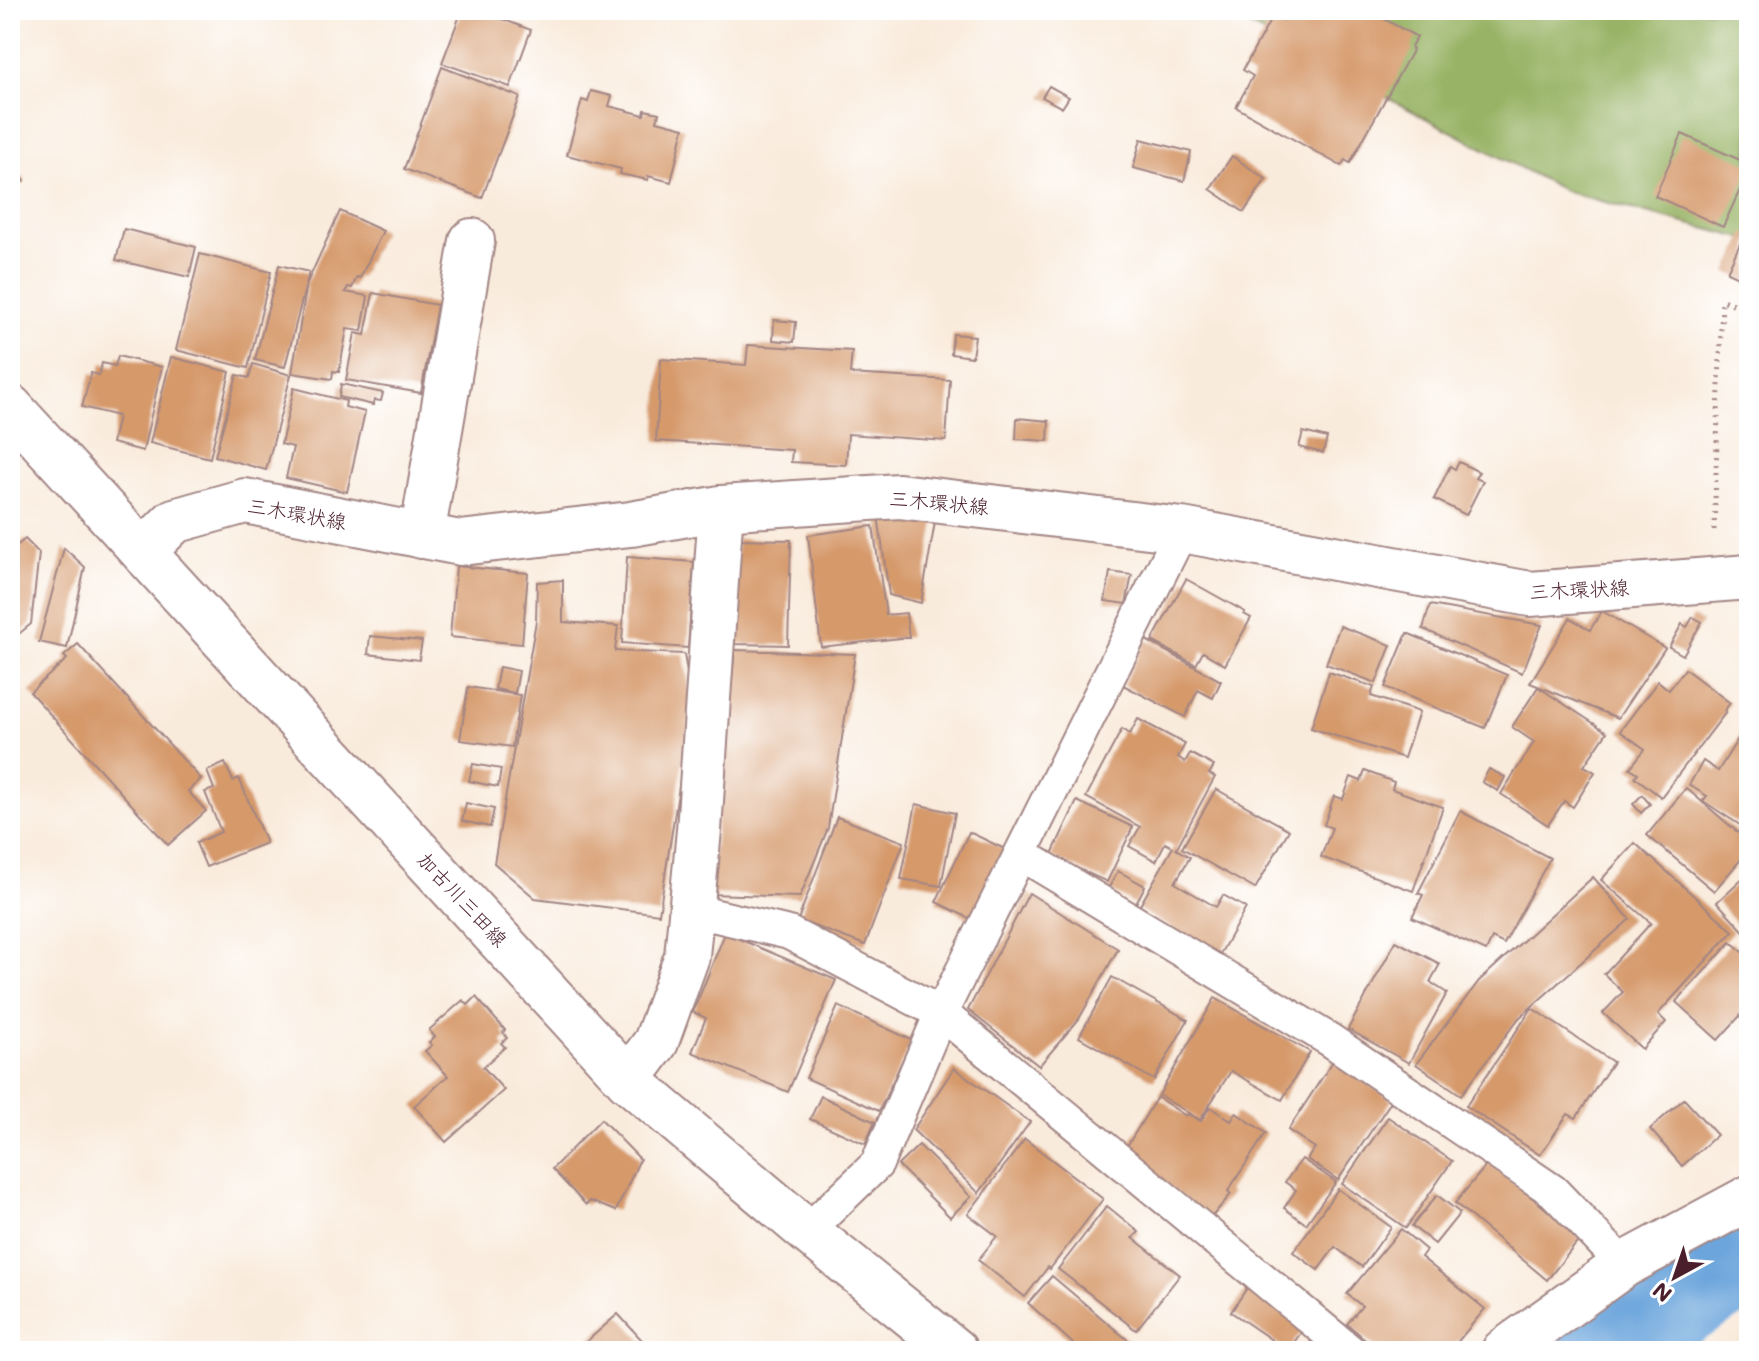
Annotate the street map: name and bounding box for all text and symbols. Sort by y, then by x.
street label: 三木環状線 [888,485,990,519]
street label: 三木環状線 [246,492,348,534]
street label: 三木環状線 [1528,573,1630,605]
street label: 加古川三田線 [413,846,513,952]
north arrow [1635,1237,1715,1317]
text: N [1646,1276,1678,1309]

